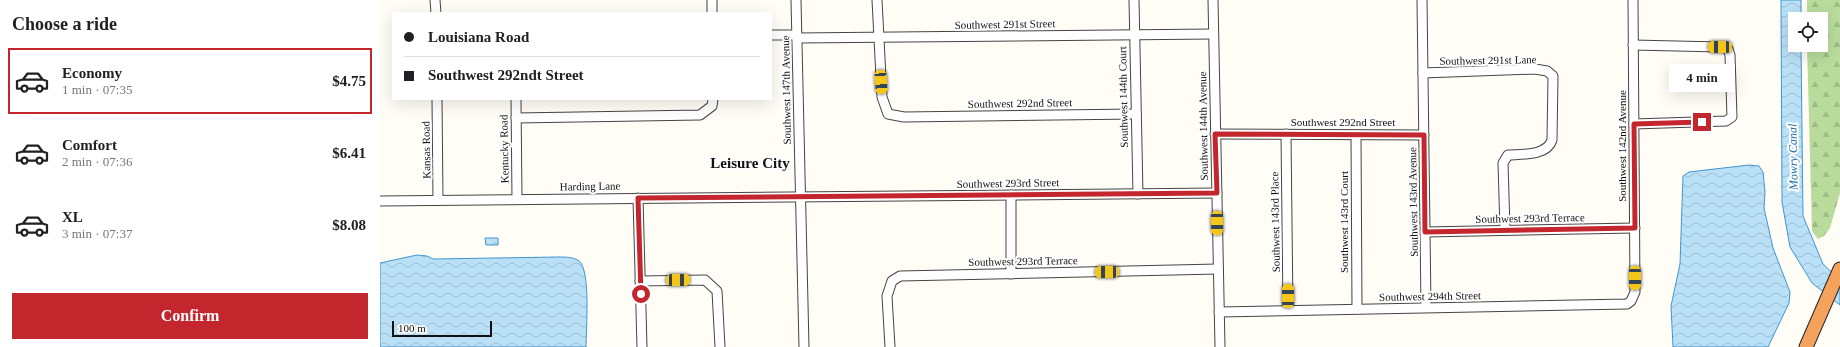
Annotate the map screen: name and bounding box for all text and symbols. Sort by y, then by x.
map controls [1788,12,1828,52]
button: locate [1788,12,1828,52]
text: Choose a ride [12,14,117,34]
street label: Southwest 291st Street [954,17,1056,31]
text: Louisiana Road [428,29,529,45]
street label: Southwest 147th Avenue [779,35,793,145]
car [1708,41,1732,53]
street label: Southwest 144th Court [1116,46,1130,148]
street label: Southwest 291st Lane [1439,53,1537,67]
icon: car [14,63,50,99]
callout: 4 min [1669,64,1735,92]
text: Economy [62,65,122,81]
text: Southwest 292ndt Street [428,67,584,83]
car [874,70,888,94]
text: 4 min [1686,70,1718,85]
street label: Southwest 144th Avenue [1196,71,1210,181]
text: $4.75 [332,73,366,89]
text: 1 min · 07:35 [62,82,132,97]
street label: Southwest 142nd Avenue [1616,90,1628,202]
street label: Southwest 292nd Street [968,96,1072,110]
route end [1693,113,1711,131]
street label: Kentucky Road [497,114,511,183]
street label: Southwest 292nd Street [1291,116,1395,128]
street label: Kansas Road [419,121,433,179]
water label: Mowry Canal [1785,123,1801,191]
icon: car [14,135,50,171]
text: Comfort [62,137,117,153]
text: $6.41 [332,145,366,161]
street label: Southwest 143rd Avenue [1406,147,1420,257]
text: 2 min · 07:36 [62,154,132,169]
district label: Leisure City [710,155,790,171]
street label: Southwest 143rd Place [1268,171,1282,273]
street label: Southwest 143rd Court [1338,171,1350,273]
street label: Southwest 293rd Street [957,176,1059,190]
street label: Harding Lane [560,179,621,193]
icon: car [14,207,50,243]
text: XL [62,209,83,225]
car [1211,211,1223,235]
street label: Southwest 293rd Terrace [1475,211,1585,225]
text: $8.08 [332,217,366,233]
text: 3 min · 07:37 [62,226,132,241]
street label: Southwest 293rd Terrace [968,254,1078,268]
car [1095,266,1119,278]
car [1629,266,1641,290]
car [666,274,690,286]
car [1282,284,1294,308]
route start [632,285,650,303]
street label: Southwest 294th Street [1379,289,1481,303]
button: Confirm [12,293,368,339]
scale bar [392,319,492,338]
text: 100 m [398,322,426,334]

